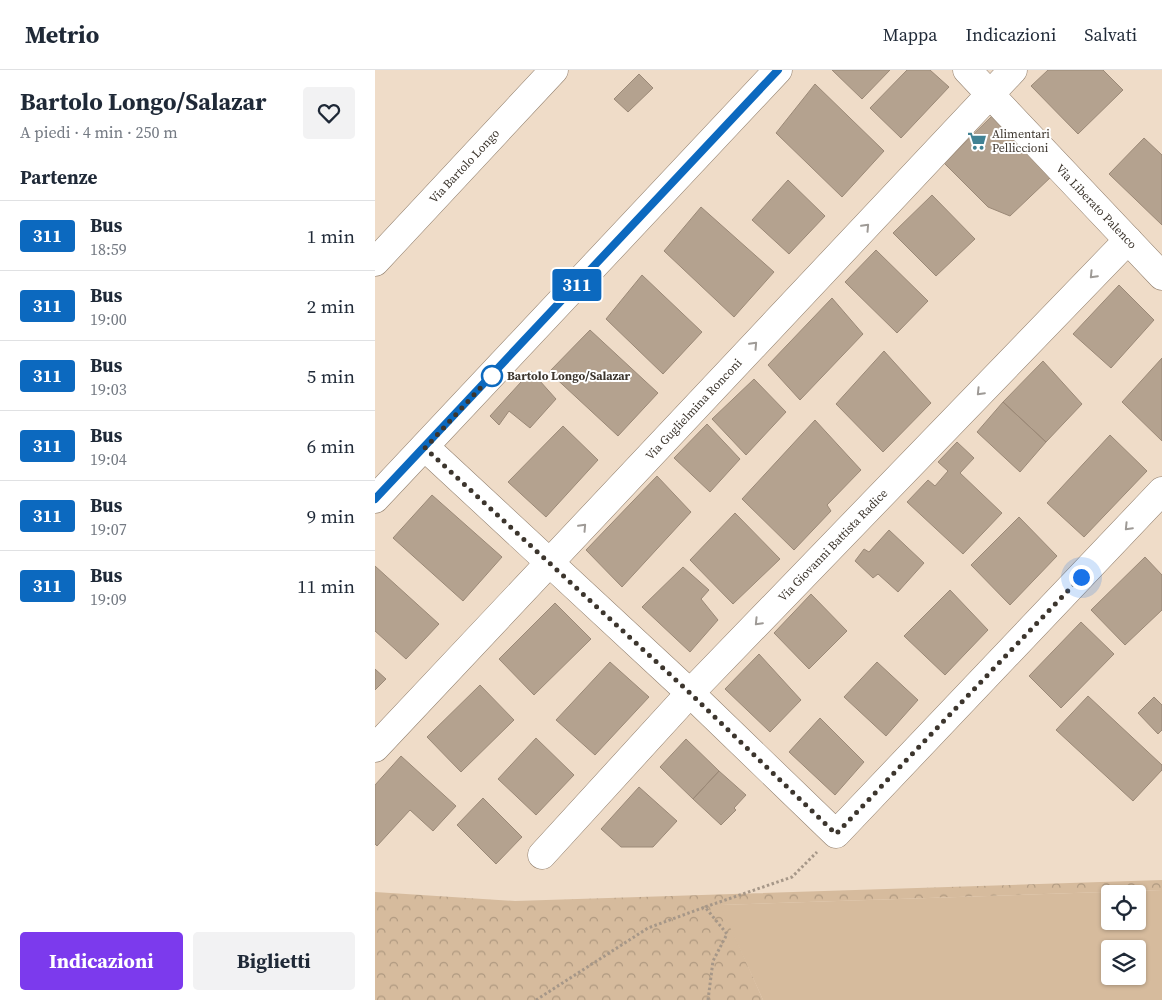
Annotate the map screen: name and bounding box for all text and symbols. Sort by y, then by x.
text: Metrio [25,18,99,51]
text: Mappa [883,22,937,47]
text: Indicazioni [965,22,1056,47]
text: Salvati [1084,22,1137,47]
text: Bartolo Longo/Salazar [20,85,266,118]
button: heart [303,87,355,139]
text: A piedi · 4 min · 250 m [20,121,178,143]
street label: Via Bartolo Longo [426,125,503,207]
place label: Alimentari Pelliccioni [992,126,1050,156]
supermarket icon: Alimentari Pelliccioni [966,130,988,152]
street label: Via Liberato Palenco [1052,161,1140,253]
text: Partenze [20,164,97,190]
text: Bus [90,212,122,238]
text: 311 [33,223,62,248]
text: 1 min [307,223,355,249]
one-way arrow [860,223,869,232]
text: 18:59 [90,238,127,260]
line badge: 311 [548,269,606,301]
one-way arrow [1090,269,1099,278]
text: 311 [562,272,592,297]
text: Bus [90,282,122,308]
text: 311 [33,293,62,318]
text: 2 min [307,293,355,319]
text: 19:00 [90,308,127,330]
one-way arrow [748,342,757,351]
text: Bus [90,352,122,378]
street label: Via Guglielmina Ronconi [642,355,746,463]
text: 311 [33,363,62,388]
text: 5 min [307,363,355,389]
marker: Bartolo Longo/Salazar [481,365,503,387]
place label: Bartolo Longo/Salazar [507,368,631,384]
text: 19:03 [90,378,127,400]
one-way arrow [977,386,986,395]
text: Bus [90,422,122,448]
text: 311 [33,433,62,458]
text: 6 min [307,433,355,459]
text: 19:04 [90,448,127,470]
street label: Via Giovanni Battista Radice [775,485,891,605]
text: Bus [90,492,122,518]
text: 311 [33,503,62,528]
text: 9 min [307,503,355,529]
text: 19:07 [90,518,127,540]
one-way arrow [1125,521,1134,530]
one-way arrow [577,524,586,533]
text: Bus [90,562,122,588]
your location [1069,565,1094,590]
text: 311 [33,573,62,598]
text: 11 min [297,573,355,599]
text: 19:09 [90,588,127,610]
one-way arrow [755,616,764,625]
map controls [1101,885,1146,985]
button: locate [1101,885,1146,930]
button: Indicazioni [20,932,183,990]
button: Biglietti [193,932,355,990]
button: layers [1101,940,1146,985]

